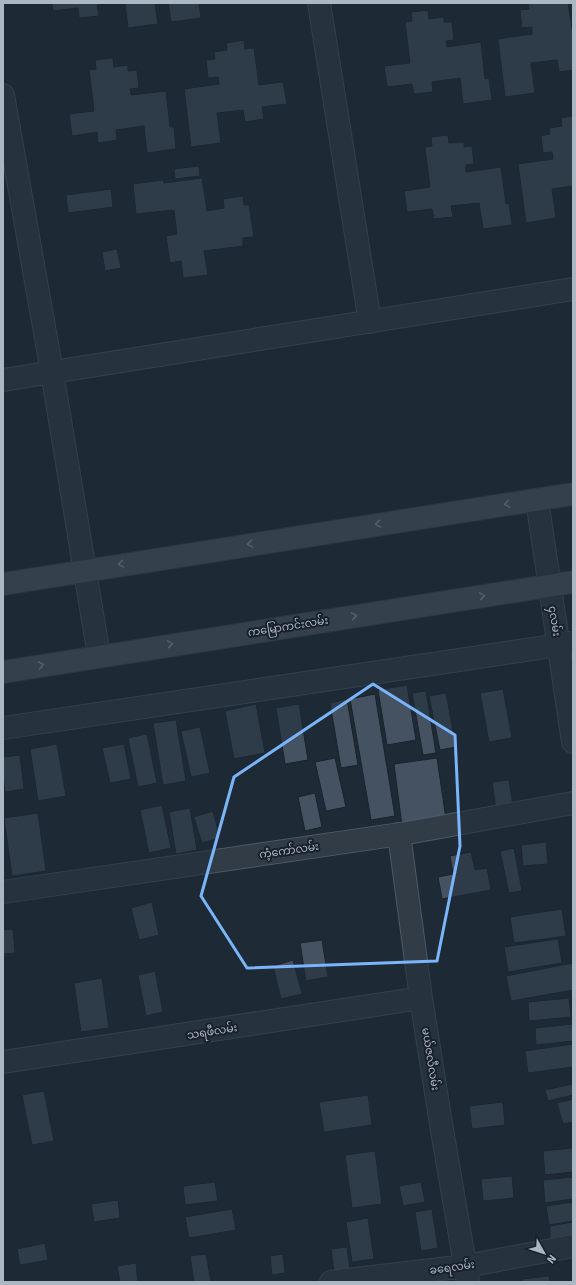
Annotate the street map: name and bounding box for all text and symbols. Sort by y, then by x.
one-way arrow [504,499,510,508]
one-way arrow [375,519,381,528]
one-way arrow [247,539,253,548]
one-way arrow [118,559,125,568]
one-way arrow [479,592,485,601]
street label: ၄လမ်း [544,605,564,638]
one-way arrow [350,612,357,621]
street label: ကမြောကင်းလမ်း [247,613,330,641]
one-way arrow [167,641,173,649]
one-way arrow [38,661,45,670]
street label: ကံ့ကော်လမ်း [258,839,320,862]
street label: သရဖီလမ်း [186,1020,239,1044]
street label: မယ်ဇလီလမ်း [419,1027,443,1092]
north arrow [524,1233,564,1273]
text: N [544,1252,559,1266]
street label: ခရေလမ်း [429,1257,476,1279]

